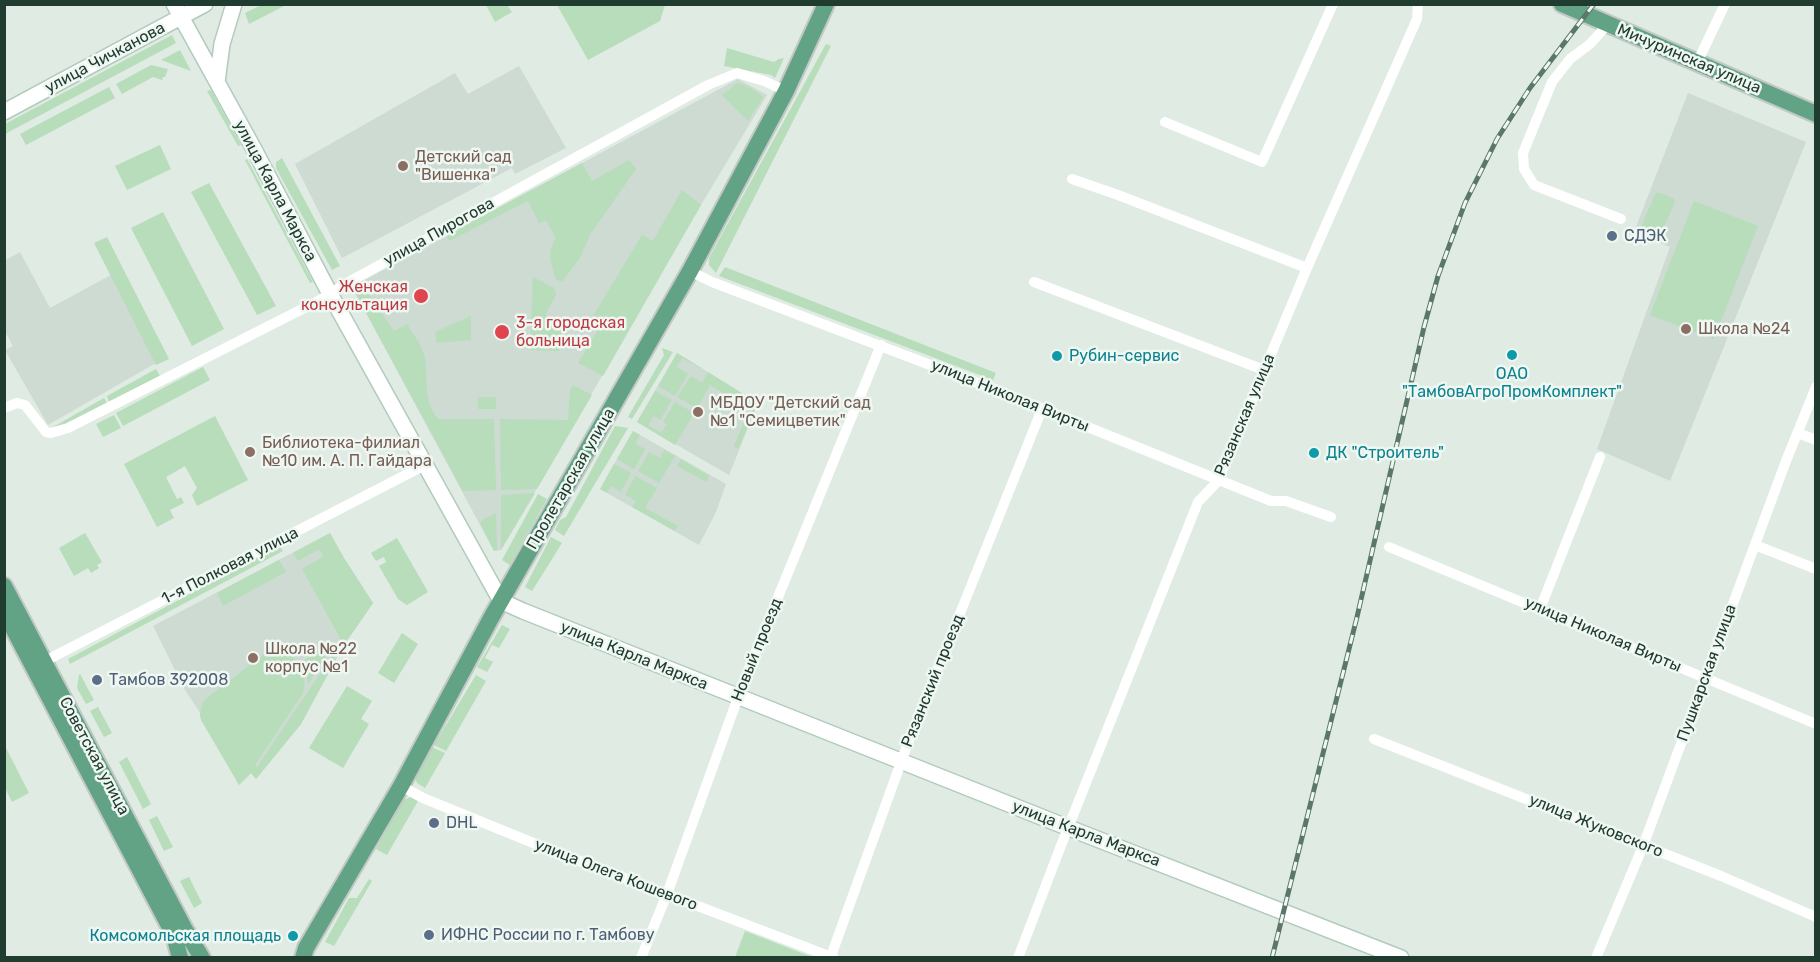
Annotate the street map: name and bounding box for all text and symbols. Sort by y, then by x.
street label: улица Чичканова [42,18,168,98]
street label: Мичуринская улица [1614,20,1764,98]
street label: улица Карла Маркса [230,117,320,265]
place label: Детский сад "Вишенка" [415,147,512,185]
marker: Детский сад "Вишенка" [396,159,410,173]
street label: улица Пирогова [380,194,498,270]
place label: СДЭК [1624,226,1666,246]
marker: СДЭК [1605,229,1619,243]
place label: Женская консультация [301,277,408,315]
marker: Женская консультация [412,287,430,305]
place label: 3-я городская больница [516,313,625,351]
place label: Школа №24 [1698,319,1790,339]
marker: Школа №24 [1679,322,1693,336]
marker: 3-я городская больница [493,323,511,341]
place label: Рубин-сервис [1069,346,1179,366]
marker: ОАО "ТамбовАгроПромКомплект" [1505,348,1519,362]
marker: Рубин-сервис [1050,349,1064,363]
street label: Рязанская улица [1211,351,1279,479]
street label: улица Николая Вирты [928,356,1092,436]
place label: ОАО "ТамбовАгроПромКомплект" [1402,364,1622,402]
place label: МБДОУ "Детский сад №1 "Семицветик" [710,393,871,431]
street label: Пролетарская улица [523,405,619,553]
marker: МБДОУ "Детский сад №1 "Семицветик" [691,405,705,419]
place label: Библиотека-филиал №10 им. А. П. Гайдара [262,433,432,471]
place label: ДК "Строитель" [1326,443,1444,463]
marker: Библиотека-филиал №10 им. А. П. Гайдара [243,445,257,459]
marker: ДК "Строитель" [1307,446,1321,460]
street label: 1-я Полковая улица [158,523,302,609]
street label: улица Николая Вирты [1522,593,1684,677]
street label: Новый проезд [728,596,786,704]
street label: Пушкарская улица [1673,602,1741,744]
street label: Рязанский проезд [898,612,968,750]
street label: улица Карла Маркса [557,618,711,694]
place label: Школа №22 корпус №1 [265,639,357,677]
marker: Школа №22 корпус №1 [246,651,260,665]
place label: Тамбов 392008 [109,670,228,690]
marker: Тамбов 392008 [90,673,104,687]
street label: Советская улица [55,694,133,818]
street label: улица Жуковского [1526,790,1666,862]
street label: улица Карла Маркса [1009,797,1163,871]
place label: DHL [446,813,477,833]
marker: DHL [427,816,441,830]
street label: улица Олега Кошевого [532,835,700,915]
place label: ИФНС России по г. Тамбову [441,925,654,945]
place label: Комсомольская площадь [90,926,281,946]
marker: ИФНС России по г. Тамбову [422,928,436,942]
marker: Комсомольская площадь [286,929,300,943]

